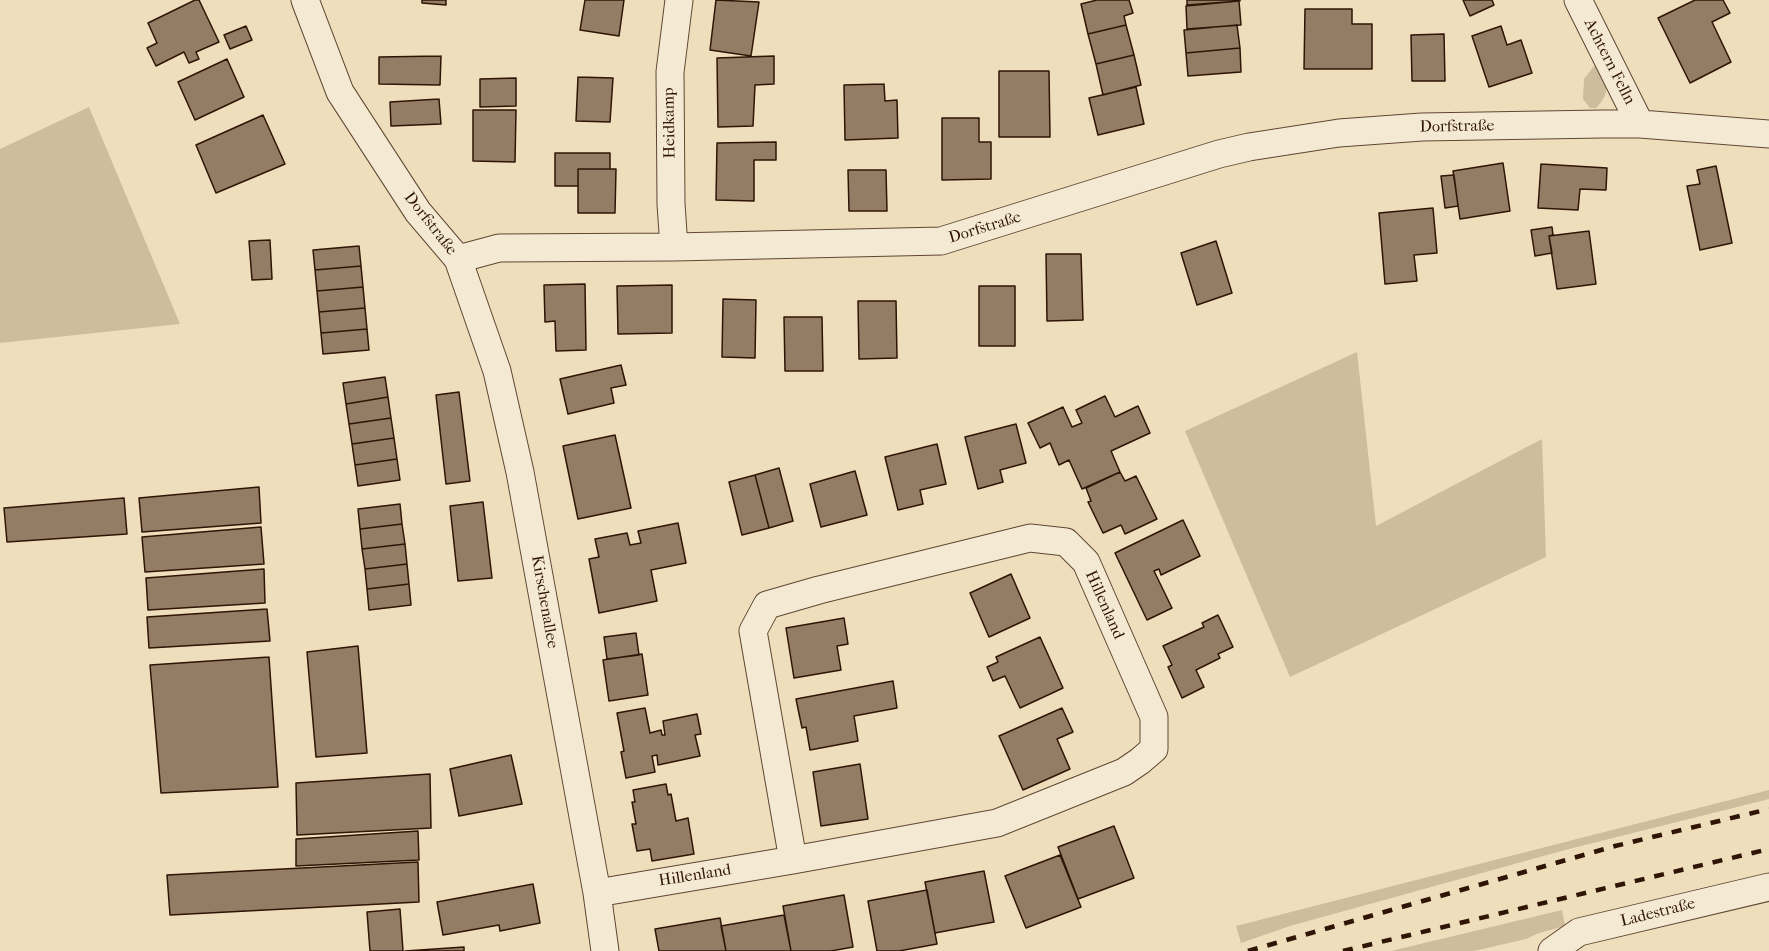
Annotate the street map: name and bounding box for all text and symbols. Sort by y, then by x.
street label: Achtern Felln [1579,16,1639,108]
street label: Heidkamp [660,87,680,159]
street label: Dorfstraße [1419,117,1495,137]
street label: Dorfstraße [399,189,461,259]
street label: Dorfstraße [946,208,1024,248]
street label: Kirschenallee [526,554,562,650]
street label: Hillenland [1080,568,1128,642]
street label: Hillenland [657,861,733,891]
street label: Ladestraße [1619,894,1697,932]

